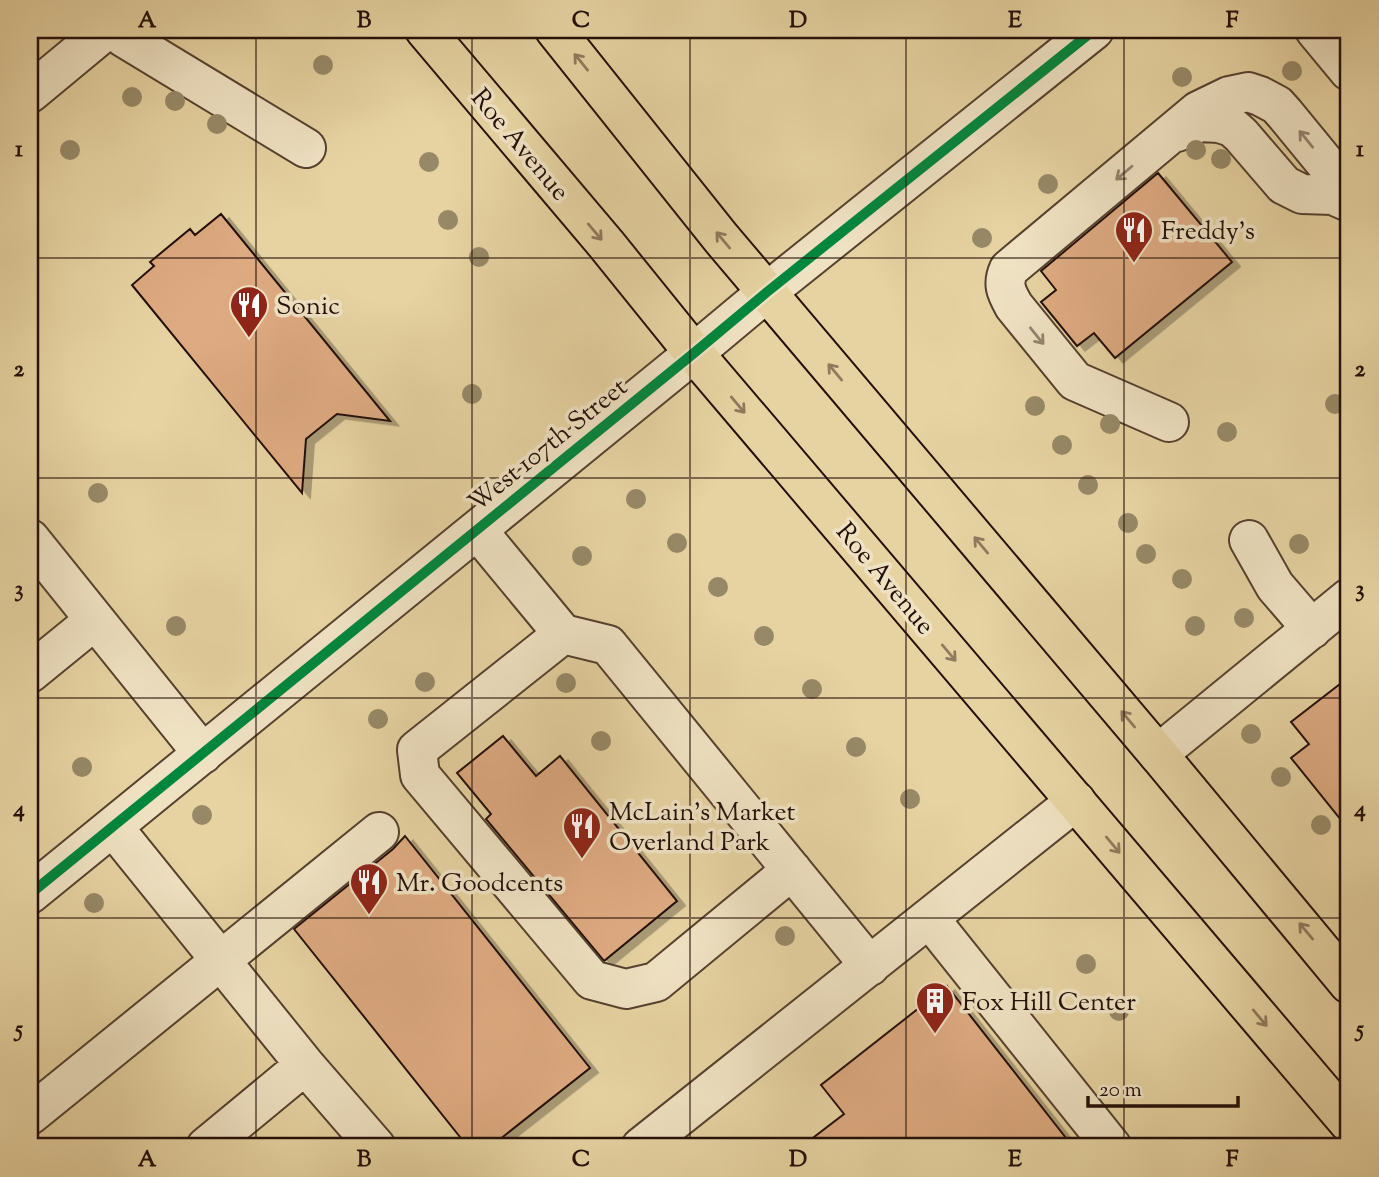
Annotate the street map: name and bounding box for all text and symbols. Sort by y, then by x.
text: A [138,5,157,38]
text: B [357,5,372,38]
text: C [572,5,590,38]
text: D [789,5,807,38]
text: E [1008,5,1022,38]
text: F [1226,5,1239,38]
one-way arrow [574,53,589,72]
street label: Roe Avenue [461,81,577,210]
one-way arrow [1298,131,1314,149]
text: 1 [15,134,23,167]
text: 1 [1356,134,1364,167]
one-way arrow [1115,165,1133,181]
restaurant icon: Freddy's [1113,209,1155,264]
place label: Freddy's [1161,214,1255,251]
one-way arrow [587,223,603,241]
one-way arrow [715,231,731,249]
restaurant icon: Sonic [228,284,270,339]
place label: Sonic [276,289,340,326]
one-way arrow [1029,326,1045,344]
text: 2 [14,354,25,387]
text: 2 [1355,354,1366,387]
one-way arrow [827,363,843,381]
street label: West 107th Street [461,370,636,522]
one-way arrow [730,396,746,414]
street label: Roe Avenue [826,515,942,644]
one-way arrow [973,537,989,555]
text: 3 [14,574,24,607]
text: 3 [1355,574,1365,607]
one-way arrow [941,644,957,662]
one-way arrow [1120,711,1136,729]
text: 4 [12,794,25,827]
text: 4 [1353,794,1366,827]
place label: McLain's Market Overland Park [609,795,796,862]
restaurant icon: McLain's Market Overland Park [561,805,603,860]
one-way arrow [1105,835,1121,853]
restaurant icon: Mr. Goodcents [348,861,390,916]
place label: Mr. Goodcents [396,866,563,903]
one-way arrow [1298,923,1313,941]
building icon: Fox Hill Center [914,980,956,1035]
place label: Fox Hill Center [962,985,1136,1022]
one-way arrow [1252,1009,1268,1027]
text: 5 [13,1014,23,1047]
text: 5 [1354,1014,1364,1047]
scale bar [1088,1065,1239,1109]
text: 20 m [1099,1076,1142,1106]
text: A [138,1144,157,1177]
text: B [357,1144,372,1177]
text: C [572,1144,590,1177]
text: D [789,1144,807,1177]
text: E [1008,1144,1022,1177]
text: F [1226,1144,1239,1177]

